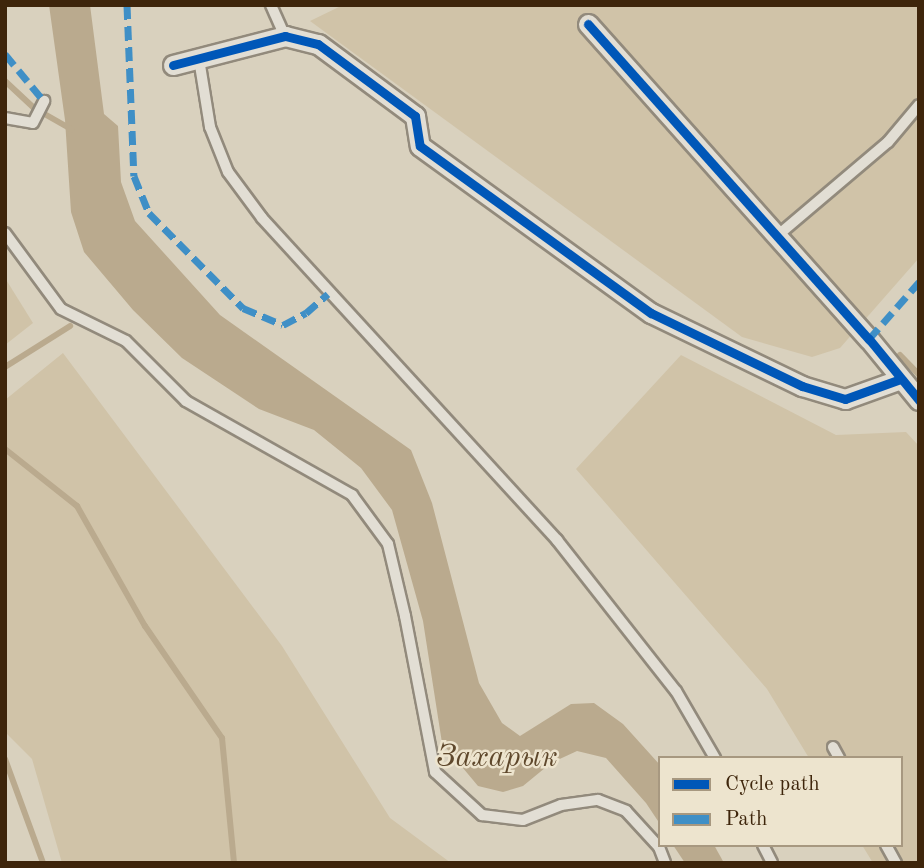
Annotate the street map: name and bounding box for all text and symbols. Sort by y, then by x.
water label: Захарык [436,740,558,776]
legend [658,756,903,847]
text: Cycle path [725,774,820,795]
text: Path [725,809,768,830]

